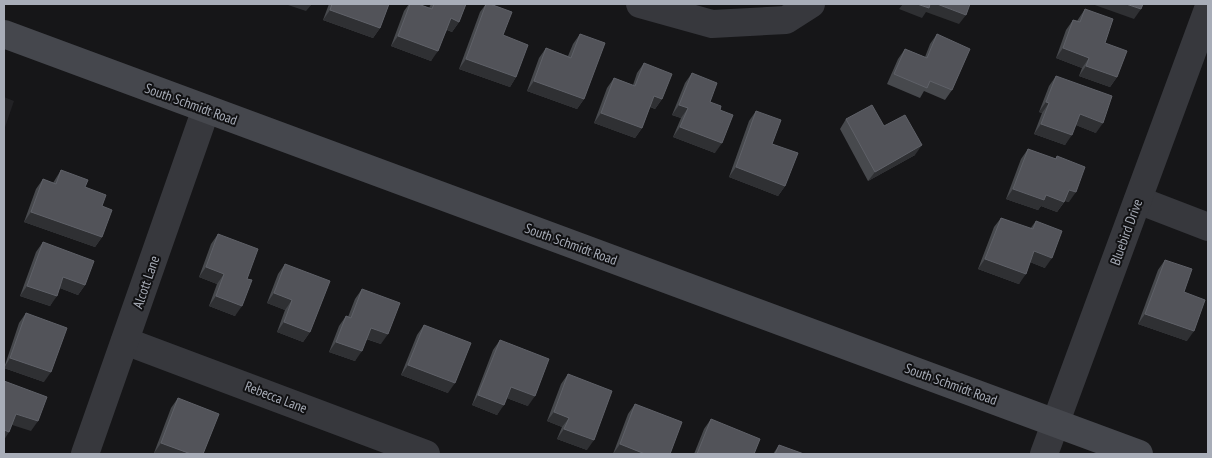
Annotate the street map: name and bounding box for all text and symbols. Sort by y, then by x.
street label: South Schmidt Road [142,79,240,129]
street label: Bluebird Drive [1106,196,1146,268]
street label: South Schmidt Road [522,219,620,269]
street label: Alcott Lane [129,253,163,311]
street label: South Schmidt Road [902,359,1000,409]
street label: Rebecca Lane [242,377,310,417]

